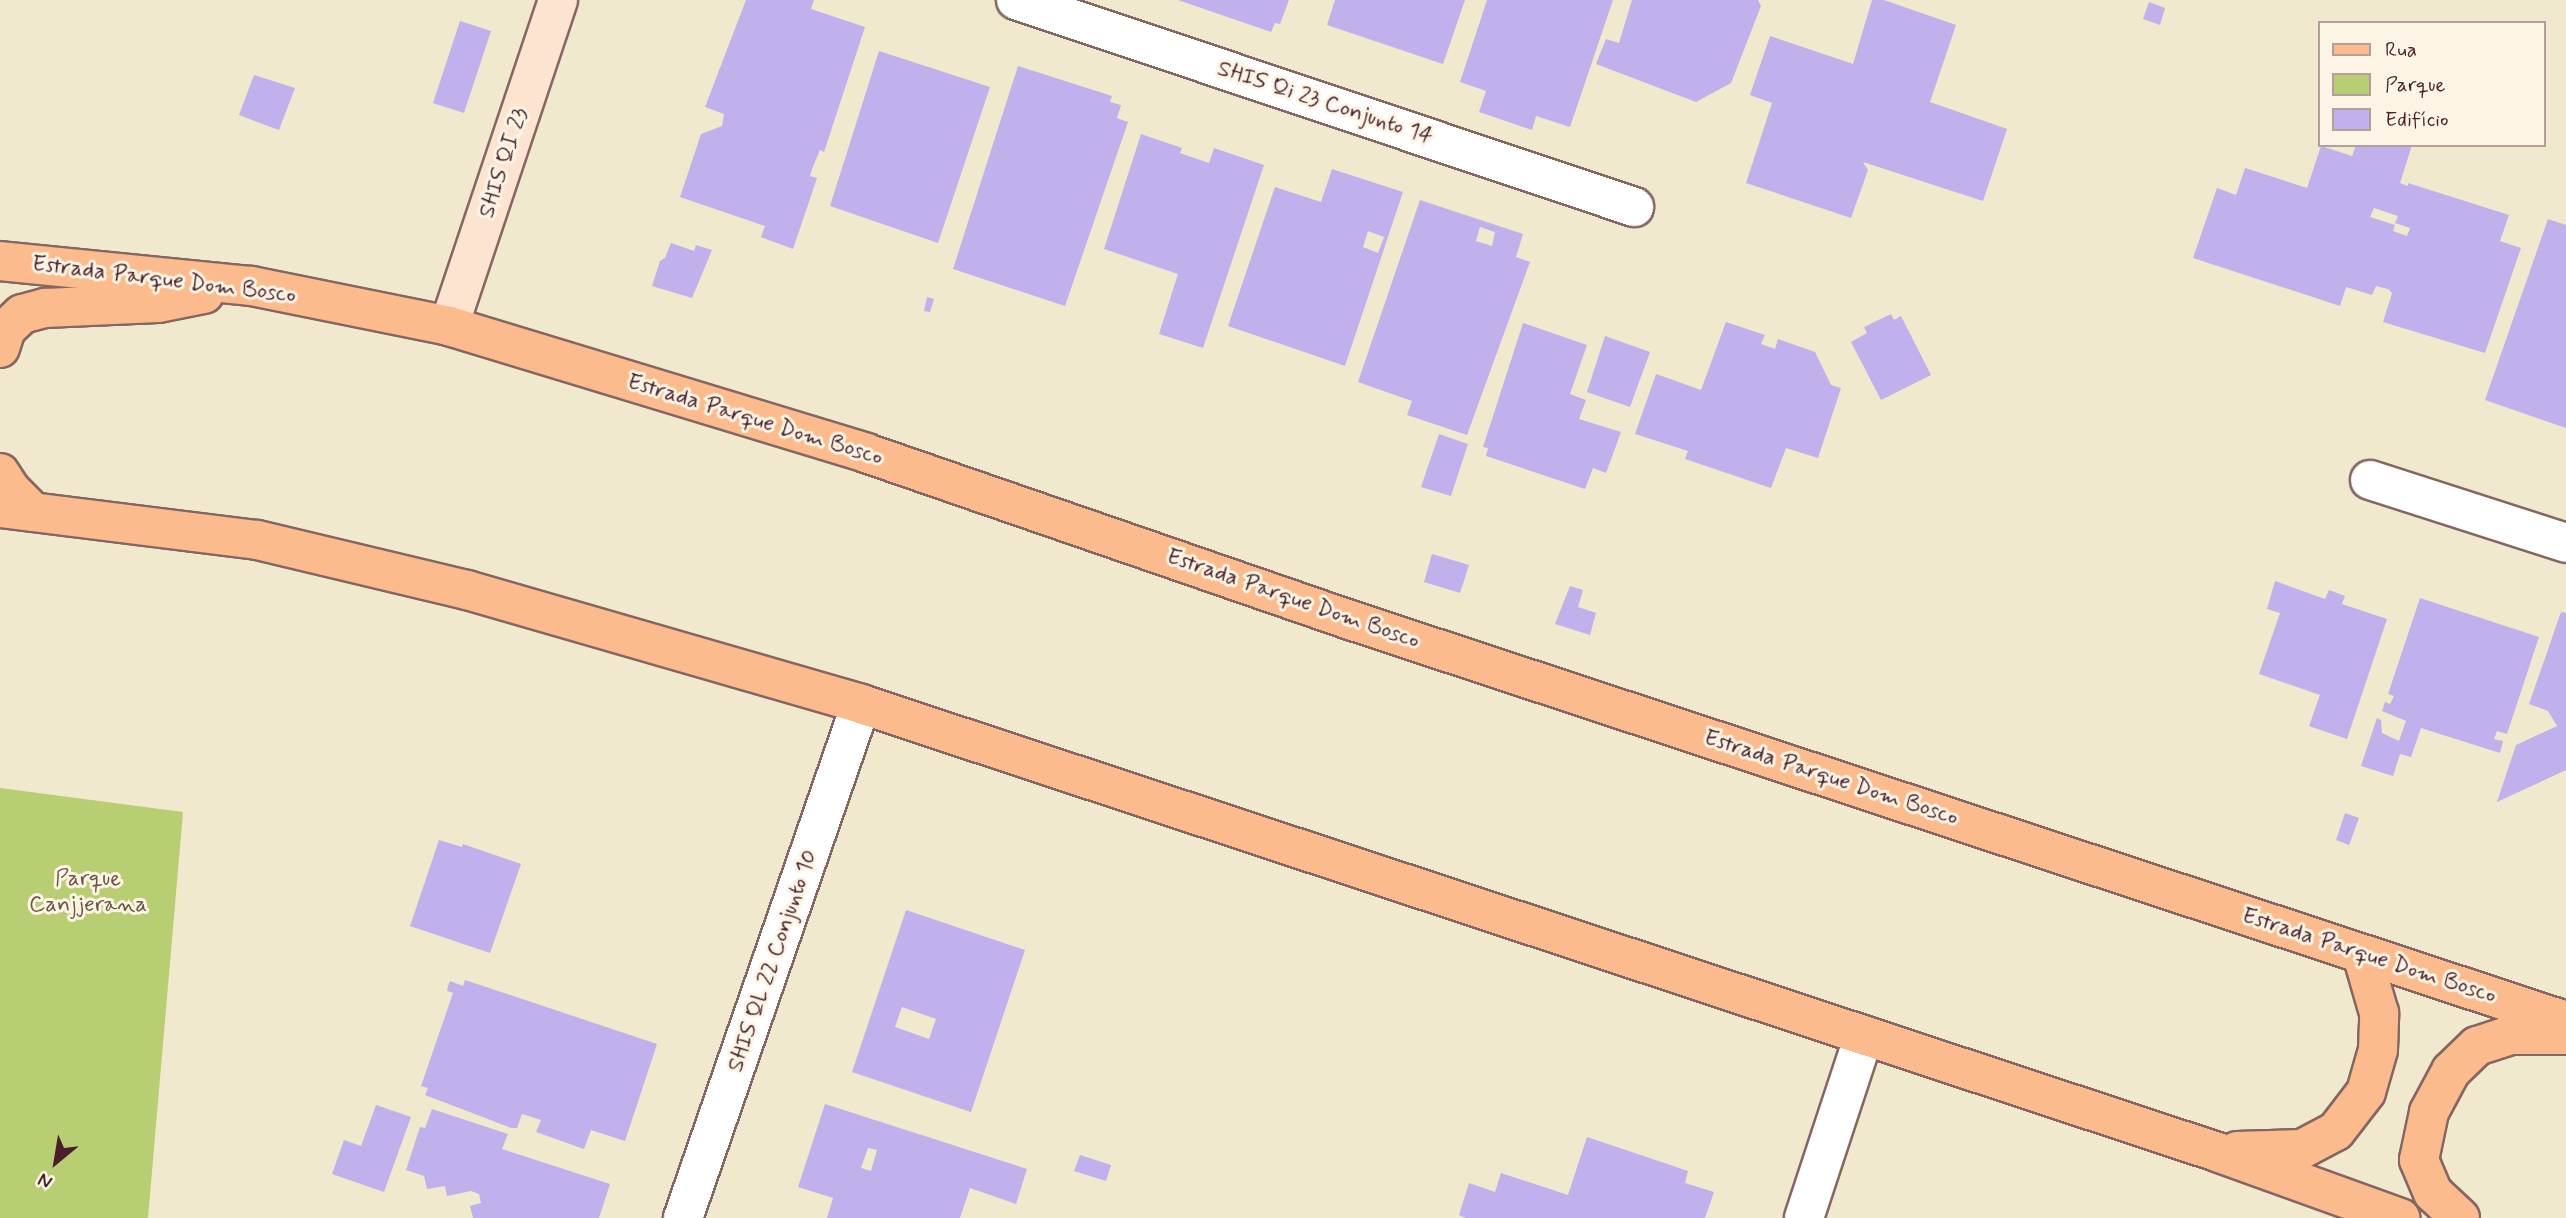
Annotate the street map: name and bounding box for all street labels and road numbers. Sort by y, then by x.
street label: SHIS Qi 23 Conjunto 14 [1214,55,1436,151]
street label: SHIS QI 23 [473,105,535,221]
street label: Estrada Parque Dom Bosco [34,251,294,309]
street label: Estrada Parque Dom Bosco [627,369,883,471]
street label: Estrada Parque Dom Bosco [1166,544,1420,654]
street label: Estrada Parque Dom Bosco [1703,725,1959,831]
street label: SHIS QL 22 Conjunto 10 [722,846,824,1076]
street label: Estrada Parque Dom Bosco [2241,903,2497,1009]

